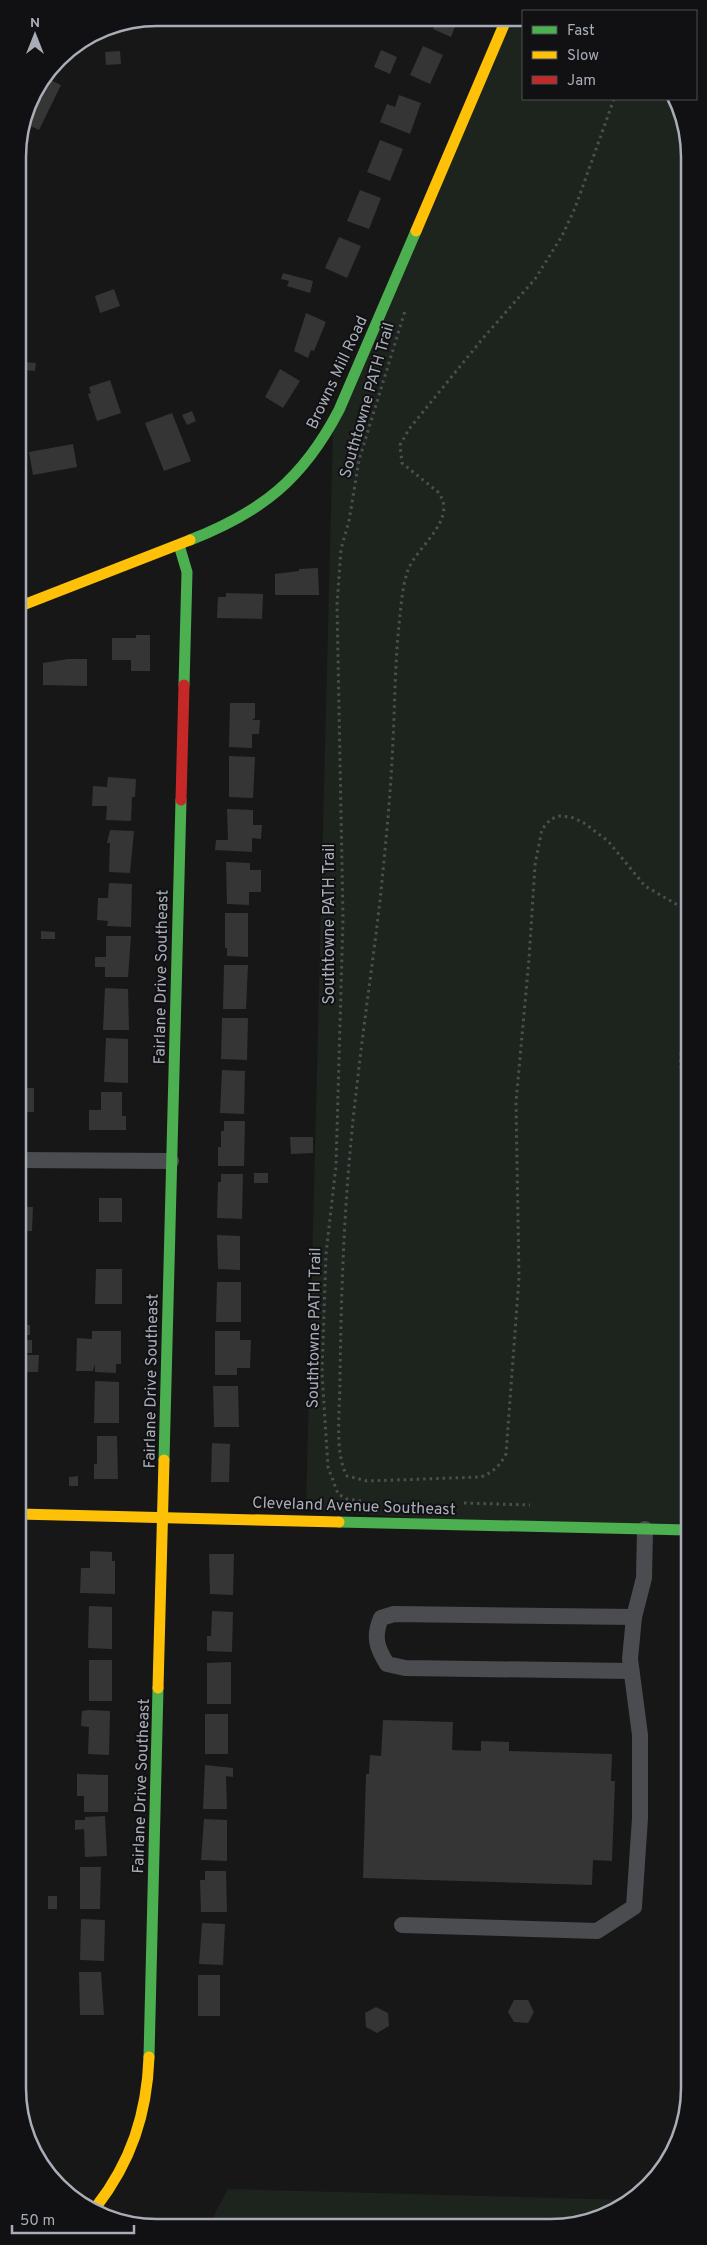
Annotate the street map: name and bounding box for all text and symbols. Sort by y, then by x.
north arrow [10,10,60,60]
legend [522,10,697,100]
text: N [30,15,40,32]
text: Fast [567,22,595,41]
text: Slow [567,47,599,66]
text: Jam [567,72,596,91]
street label: Browns Mill Road [303,313,373,433]
street label: Southtowne PATH Trail [336,320,400,481]
street label: Southtowne PATH Trail [320,844,340,1005]
street label: Fairlane Drive Southeast [150,889,174,1065]
street label: Southtowne PATH Trail [304,1247,326,1409]
street label: Fairlane Drive Southeast [140,1293,164,1469]
street label: Cleveland Avenue Southeast [252,1493,456,1521]
street label: Fairlane Drive Southeast [129,1698,155,1874]
scale bar [12,2202,135,2234]
text: 50 m [20,2212,55,2231]

